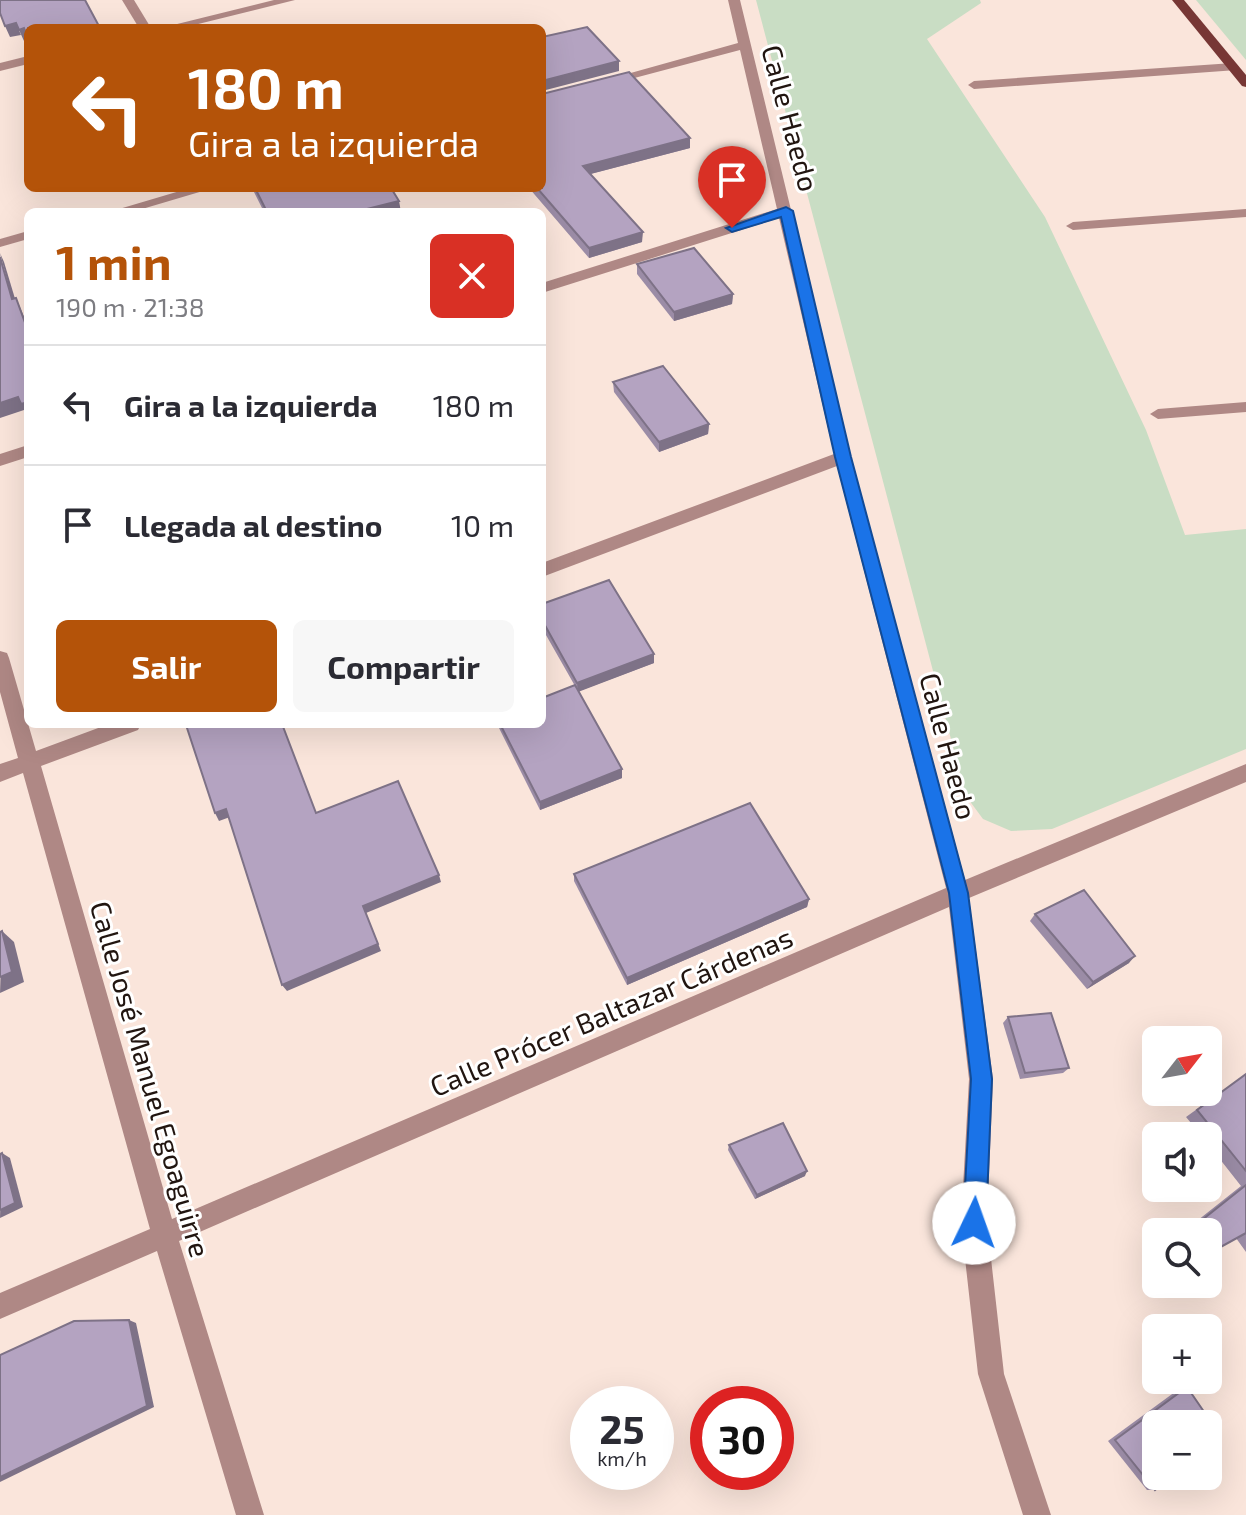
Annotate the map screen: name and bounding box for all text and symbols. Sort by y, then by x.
street label: Calle Haedo [755,41,827,195]
text: 180 m [188,53,344,120]
icon: left [56,56,160,160]
text: Gira a la izquierda [188,121,479,164]
pin [698,146,766,228]
icon: arrive [710,158,754,202]
text: 1 min [56,232,172,290]
button: close [430,234,514,318]
text: 190 m · 21:38 [56,291,205,322]
icon: left [56,383,100,427]
text: Gira a la izquierda [124,387,378,423]
text: 180 m [433,387,514,423]
icon: arrive [56,503,100,547]
text: Llegada al destino [124,507,383,543]
text: 10 m [451,507,514,543]
button: Salir [56,620,277,712]
button: Compartir [293,620,514,712]
street label: Calle Haedo [913,669,985,823]
street label: Calle José Manuel Egoaguirre [84,897,218,1261]
street label: Calle Prócer Baltazar Cárdenas [425,919,797,1103]
north arrow [1142,1026,1222,1106]
map controls [1142,1026,1222,1490]
button: sound [1142,1122,1222,1202]
position arrow [932,1181,1016,1265]
button: search [1142,1218,1222,1298]
button: + [1142,1314,1222,1394]
speed limit sign: 30 [690,1386,794,1490]
text: 25 [599,1404,645,1452]
button: − [1142,1410,1222,1490]
text: km/h [597,1446,647,1470]

